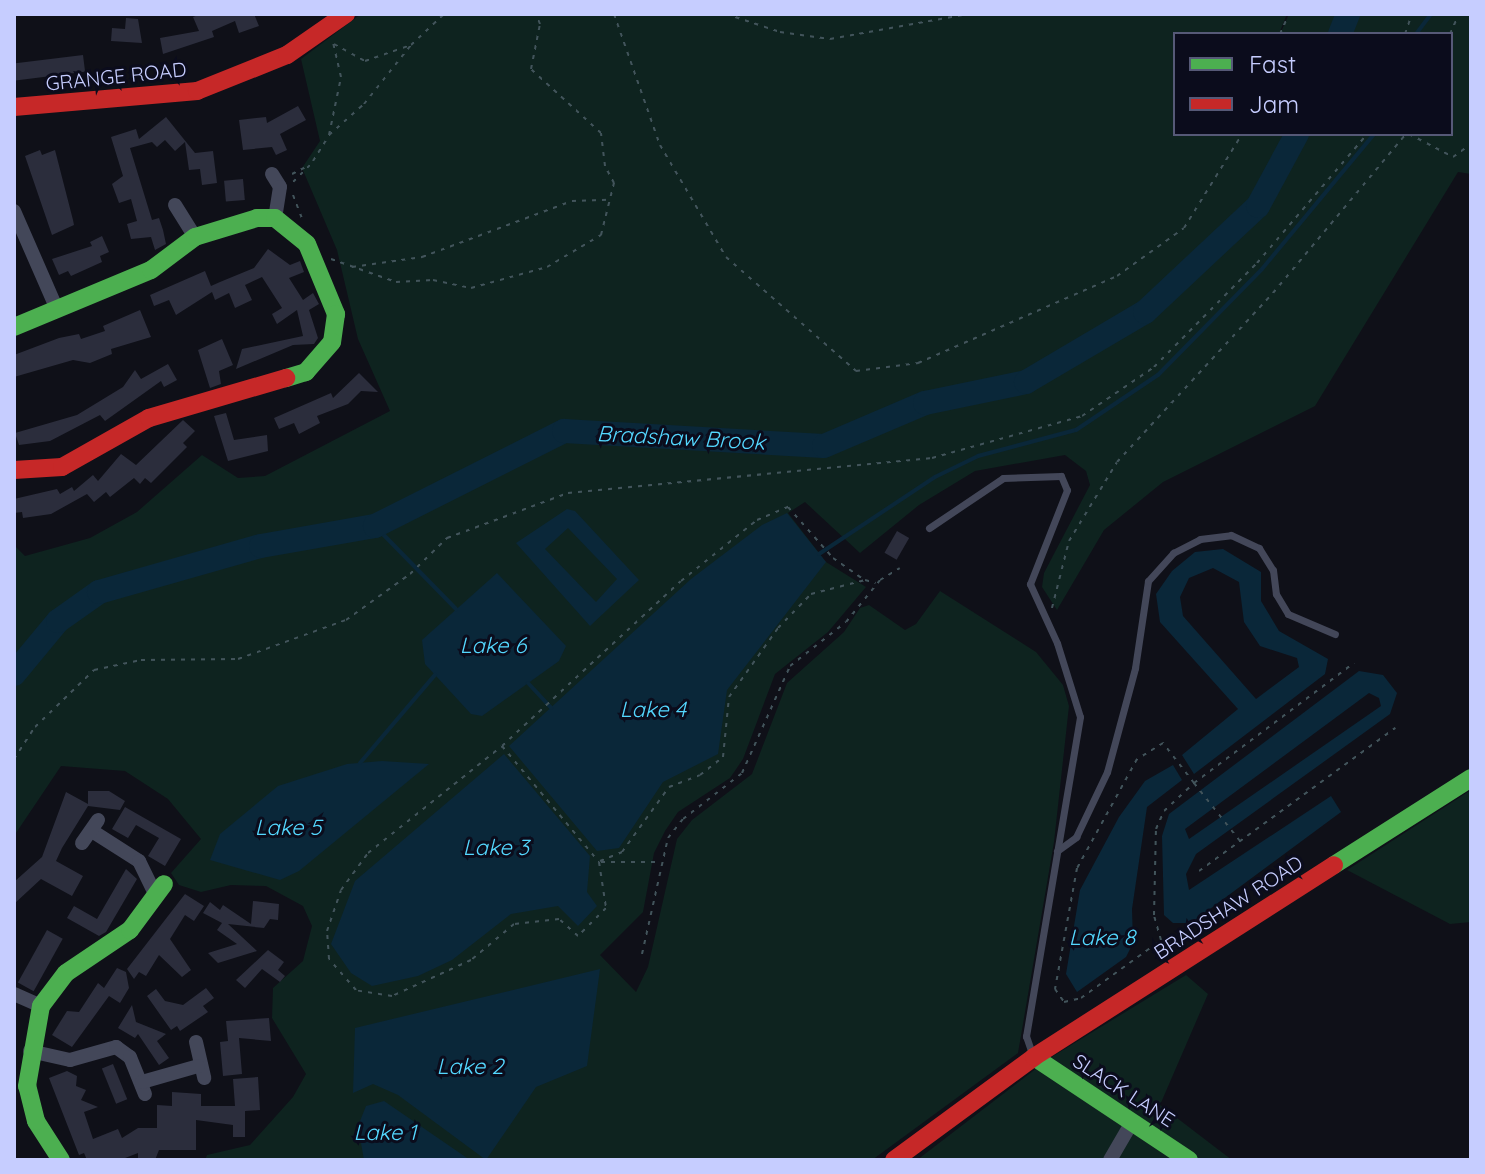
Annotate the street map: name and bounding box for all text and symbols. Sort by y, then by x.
legend [1173,32,1453,136]
text: Fast [1249,49,1296,79]
street label: GRANGE ROAD [45,57,187,95]
text: Jam [1249,89,1299,119]
water label: Bradshaw Brook [596,420,766,456]
water label: Lake 6 [460,633,526,659]
water label: Lake 4 [620,697,686,723]
water label: Lake 5 [255,815,321,841]
water label: Lake 3 [463,835,529,861]
street label: BRADSHAW ROAD [1149,850,1307,964]
water label: Lake 8 [1069,925,1135,951]
street label: SLACK LANE [1069,1048,1179,1132]
water label: Lake 2 [437,1054,503,1080]
water label: Lake 1 [354,1120,416,1146]

